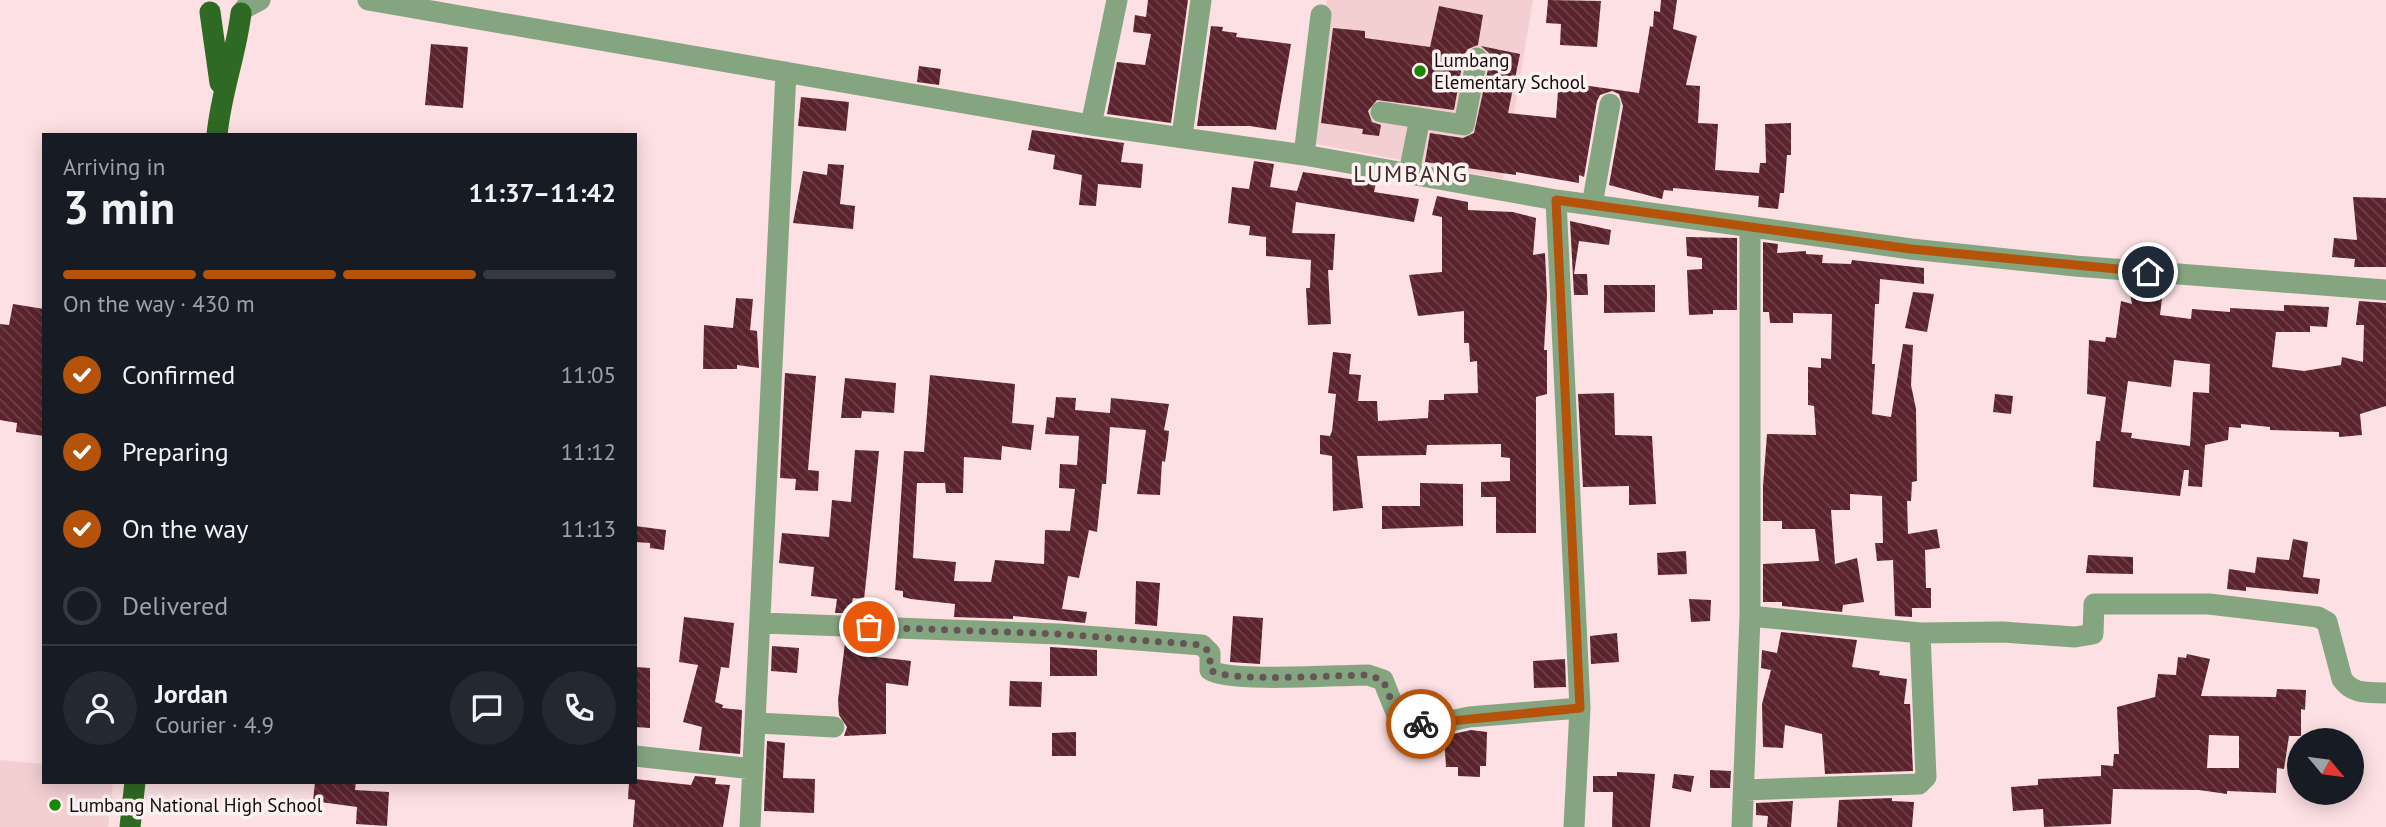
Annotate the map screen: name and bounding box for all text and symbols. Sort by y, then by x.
place label: Lumbang Elementary School [1434,48,1586,94]
marker: Lumbang Elementary School [1412,63,1428,79]
text: Arriving in [63,152,165,181]
district label: LUMBANG [1353,159,1469,188]
text: 11:37–11:42 [469,176,616,209]
text: 3 min [63,177,175,237]
pin [2118,242,2178,302]
icon: home [2129,253,2167,291]
text: On the way · 430 m [63,289,255,318]
icon: check [63,356,101,394]
text: Confirmed [122,358,235,391]
text: 11:05 [561,360,616,389]
icon: check [63,433,101,471]
text: Preparing [122,435,229,468]
text: 11:12 [561,437,616,466]
icon: check [63,510,101,548]
text: On the way [122,512,248,545]
text: 11:13 [561,514,616,543]
text: Delivered [122,589,228,622]
pin [839,597,899,657]
icon: bag [850,608,888,646]
button: person [63,671,137,745]
button: chat [450,671,524,745]
button: phone [542,671,616,745]
text: Jordan [155,677,228,710]
courier [1386,689,1456,759]
icon: bike [1402,705,1440,743]
text: Courier · 4.9 [155,710,274,739]
north arrow [2287,728,2364,805]
map controls [2287,728,2364,805]
place label: Lumbang National High School [69,793,323,817]
marker: Lumbang National High School [47,797,63,813]

